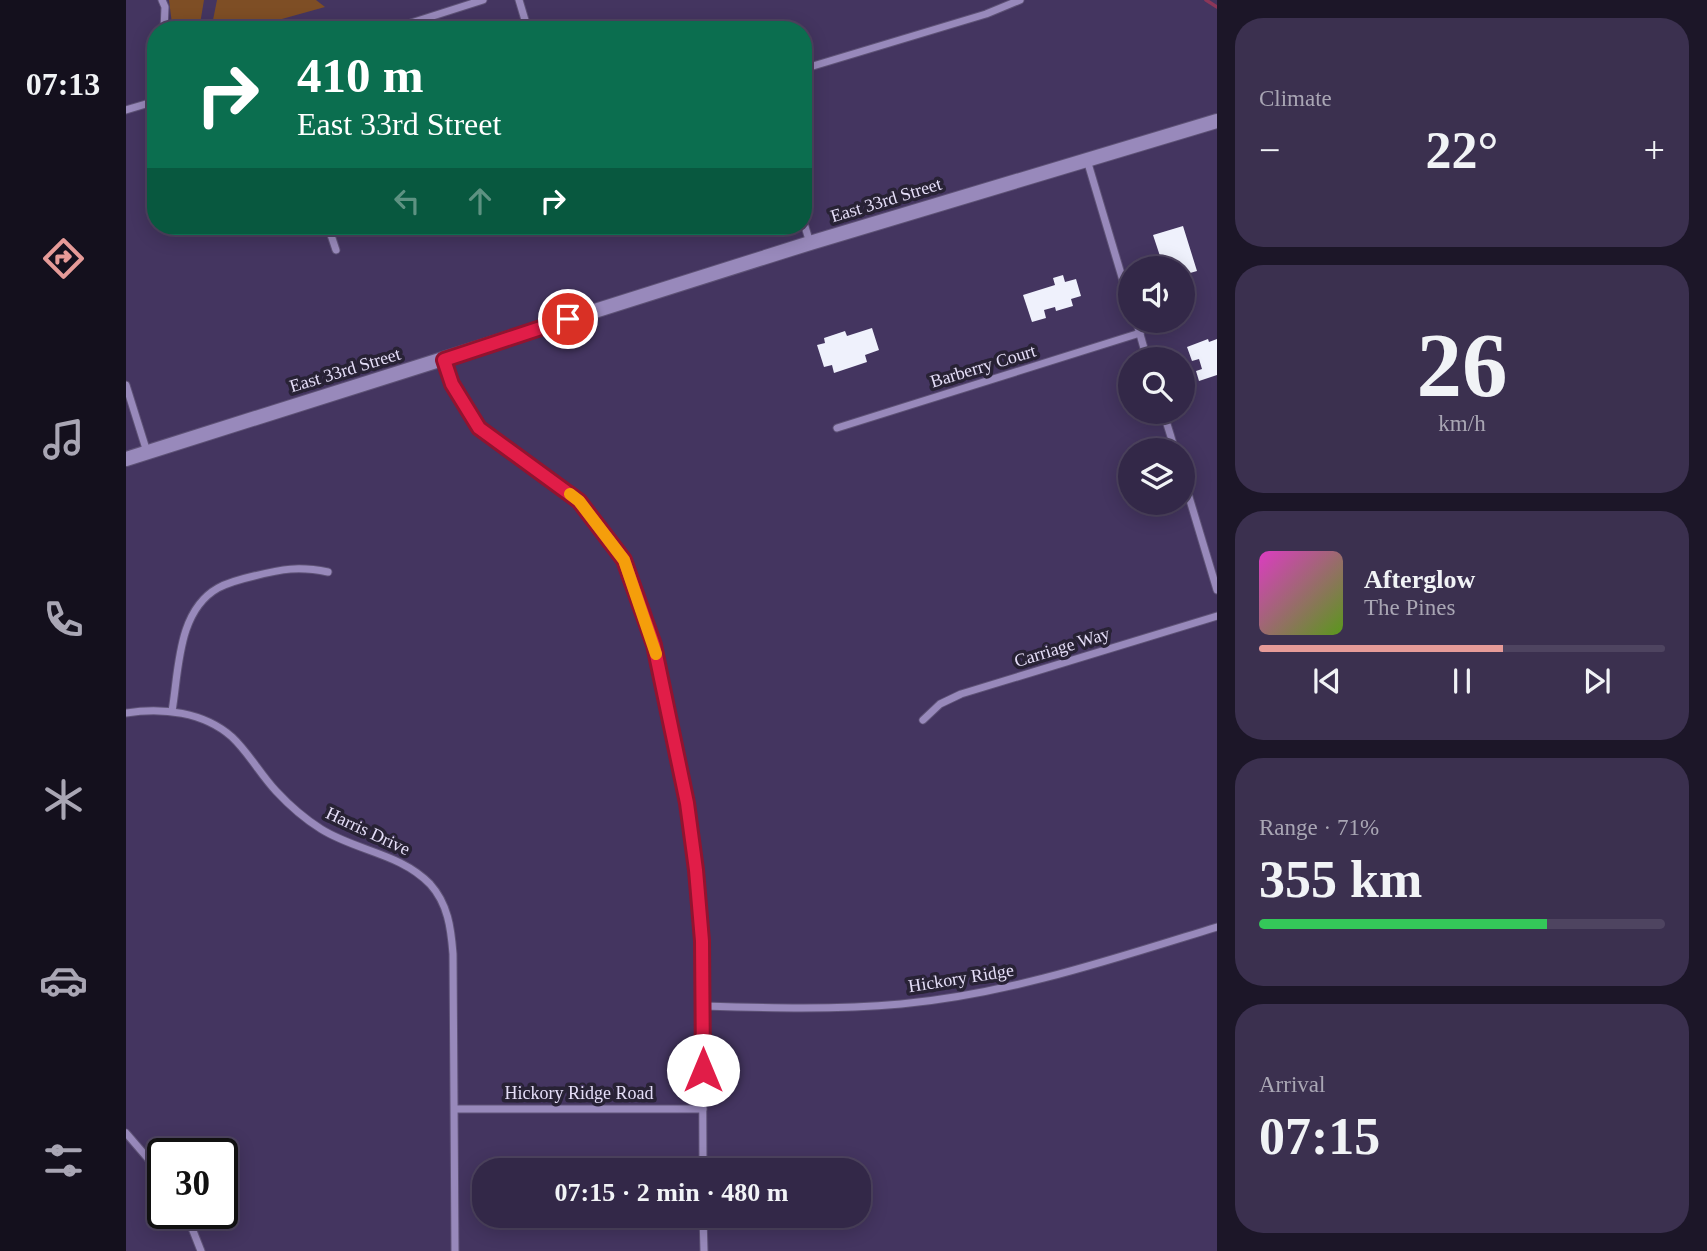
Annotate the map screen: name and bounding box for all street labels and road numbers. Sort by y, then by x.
street label: East 33rd Street [828,174,944,226]
street label: Barberry Court [928,340,1038,392]
street label: East 33rd Street [287,344,403,396]
street label: Carriage Way [1012,623,1112,671]
street label: Harris Drive [323,803,413,859]
street label: Hickory Ridge [907,960,1015,996]
street label: Hickory Ridge Road [505,1083,653,1103]

